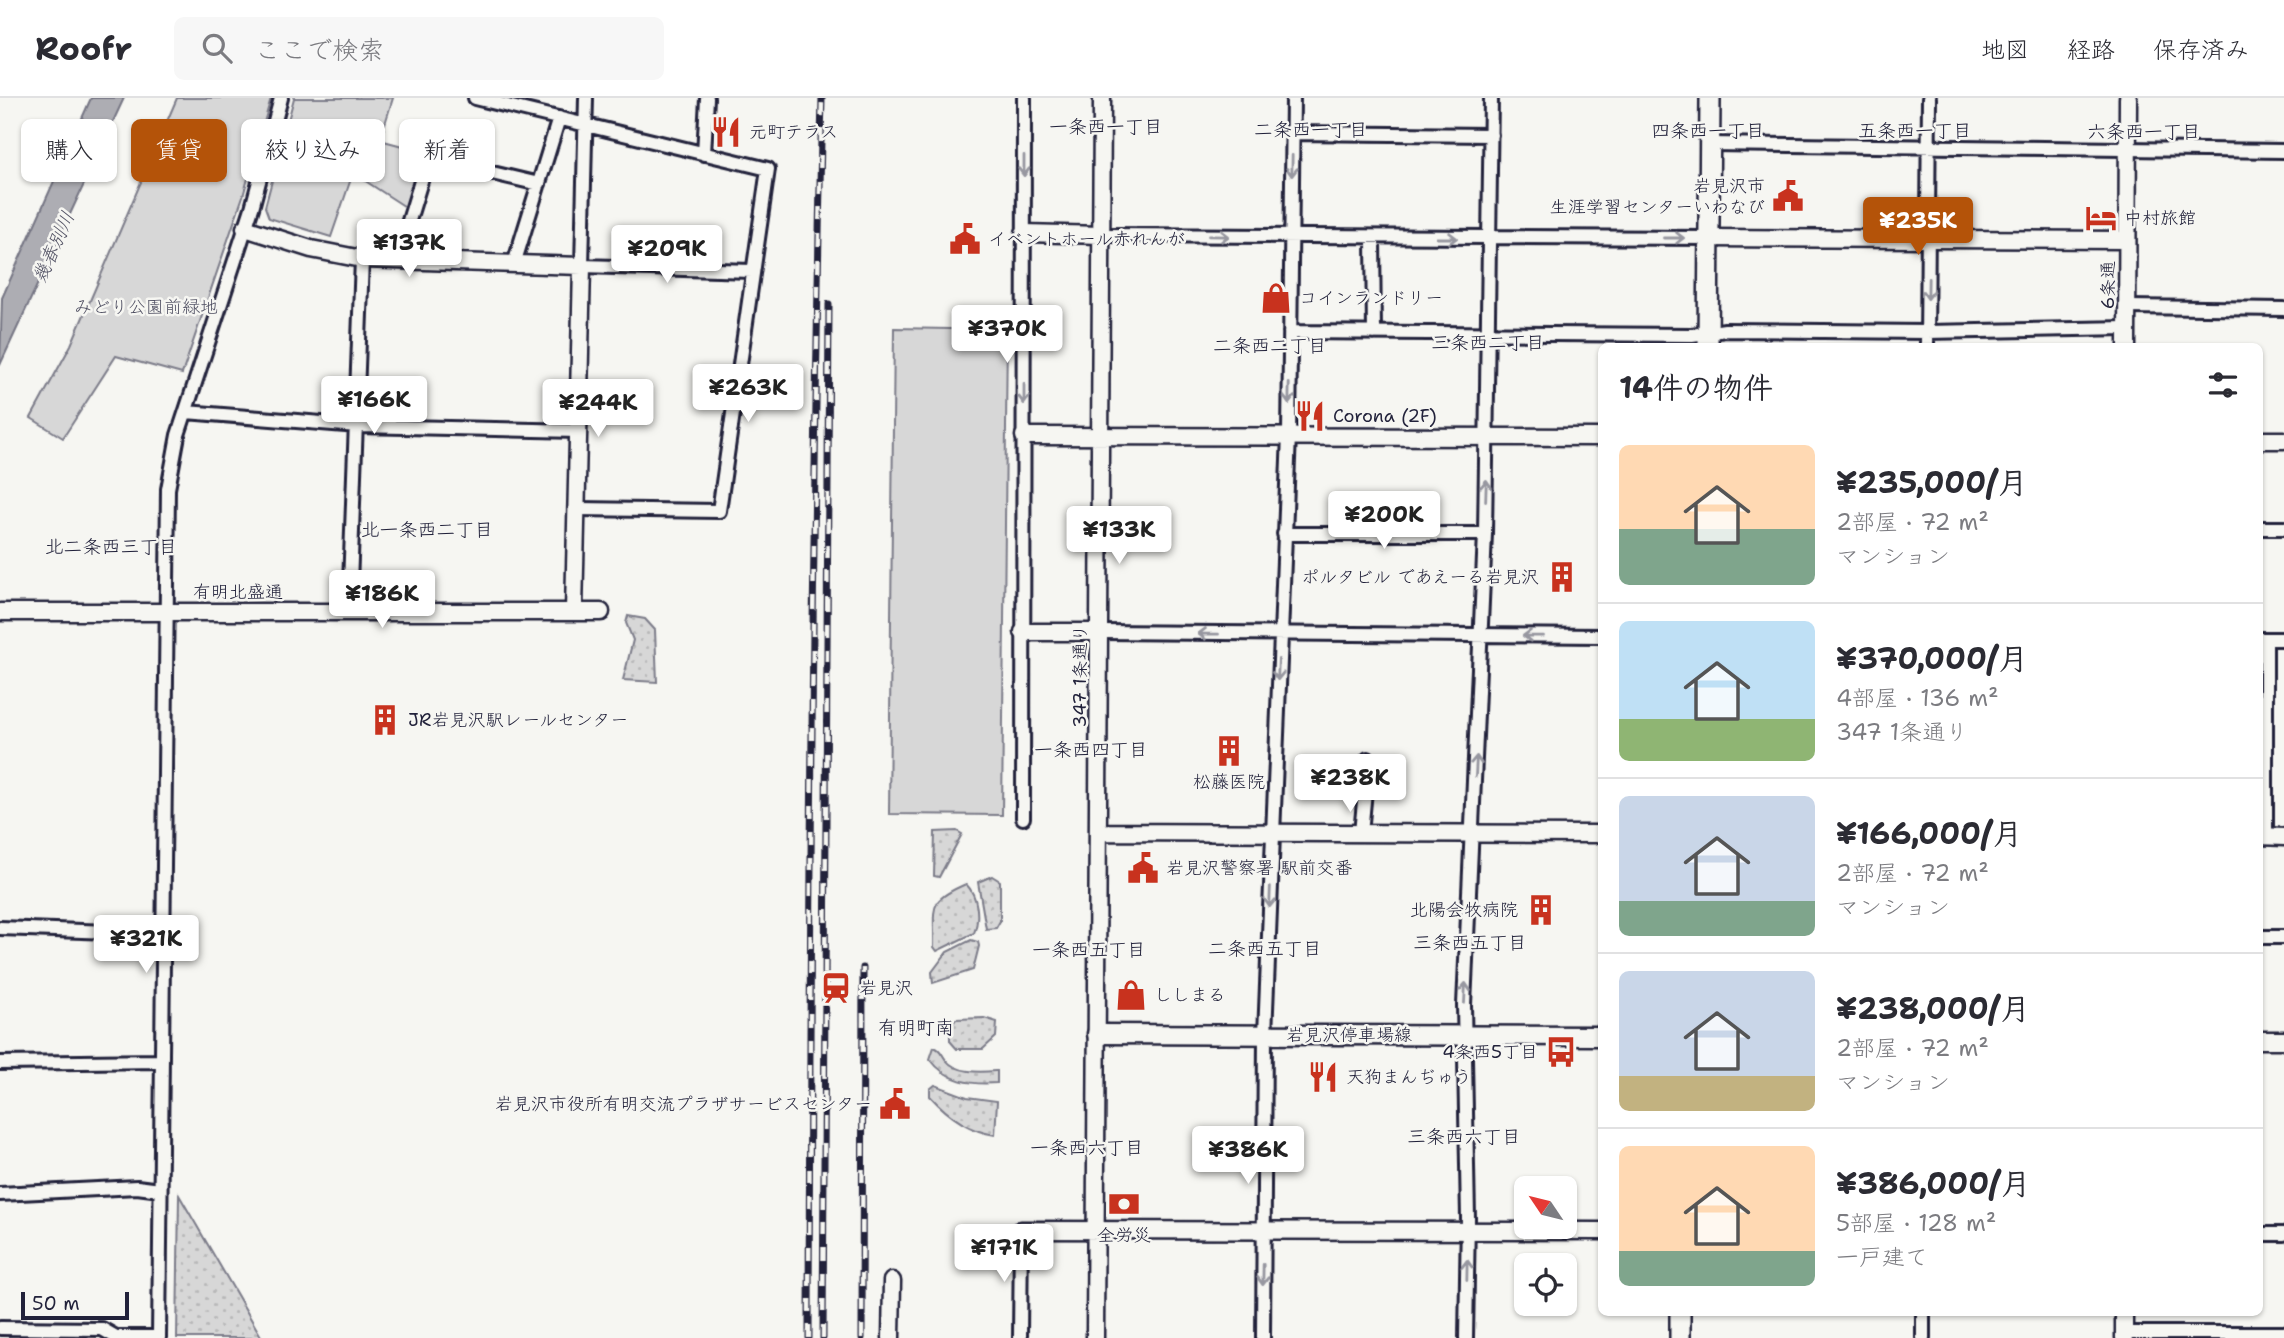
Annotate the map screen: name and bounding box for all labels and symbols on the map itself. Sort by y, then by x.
district label: 一条西一丁目 [1049,114,1163,139]
restaurant icon: 元町テラス [709,115,743,149]
district label: 二条西一丁目 [1254,117,1368,142]
district label: 四条西一丁目 [1651,118,1765,143]
district label: 五条西一丁目 [1858,118,1972,143]
district label: 六条西一丁目 [2087,119,2201,144]
place label: 元町テラス [749,120,838,144]
one-way arrow [1017,154,1031,177]
one-way arrow [1285,154,1299,177]
place label: 岩見沢市 生涯学習センターいわなび [1550,174,1765,219]
public building icon: 岩見沢市 生涯学習センターいわなび [1771,179,1805,213]
pin: ¥235K [1869,198,1967,257]
hotel icon: 中村旅館 [2084,201,2118,235]
place label: 中村旅館 [2124,206,2196,230]
water label: 幾春別川 [27,207,80,287]
pin: ¥137K [360,220,458,279]
public building icon: イベントホール赤れんが [948,222,982,256]
pin: ¥209K [618,226,716,285]
place label: イベントホール赤れんが [988,227,1185,251]
one-way arrow [1207,230,1230,243]
one-way arrow [1435,231,1458,245]
one-way arrow [1662,231,1685,245]
street label: 6条通 [2096,261,2120,309]
one-way arrow [1921,277,1935,300]
shop icon: コインランドリー [1259,281,1293,315]
place label: コインランドリー [1299,286,1443,310]
park label: みどり公園前緑地 [74,295,218,319]
pin: ¥370K [958,306,1056,365]
district label: 三条西二丁目 [1431,330,1545,355]
district label: 二条西二丁目 [1213,333,1327,358]
pin: ¥263K [699,364,797,424]
pin: ¥166K [325,376,423,436]
pin: ¥244K [549,380,647,439]
one-way arrow [1017,382,1031,405]
one-way arrow [1282,382,1296,405]
restaurant icon: Corona (2F) [1293,399,1327,433]
place label: Corona (2F) [1333,404,1437,428]
one-way arrow [1480,479,1493,502]
pin: ¥200K [1335,491,1433,551]
pin: ¥133K [1070,506,1168,566]
district label: 北一条西二丁目 [360,517,494,542]
district label: 北二条西三丁目 [44,534,178,559]
building icon: ポルタビル であえーる岩見沢 [1545,560,1579,594]
place label: ポルタビル であえーる岩見沢 [1301,565,1539,589]
pin: ¥186K [333,570,431,630]
street label: 有明北盛通 [193,580,283,604]
street label: 347 1条通り [1068,624,1092,728]
one-way arrow [1196,627,1219,641]
one-way arrow [1522,629,1545,642]
one-way arrow [1271,658,1284,681]
building icon: JR岩見沢駅レールセンター [368,703,402,737]
place label: JR岩見沢駅レールセンター [408,708,628,732]
building icon: 松藤医院 [1212,734,1246,768]
district label: 一条西四丁目 [1034,737,1148,762]
pin: ¥238K [1301,754,1399,814]
one-way arrow [1469,755,1482,778]
place label: 松藤医院 [1193,770,1265,794]
public building icon: 岩見沢警察署 駅前交番 [1126,851,1160,885]
place label: 岩見沢警察署 駅前交番 [1166,856,1352,880]
one-way arrow [1264,886,1277,909]
building icon: 北陽会牧病院 [1524,893,1558,927]
place label: 北陽会牧病院 [1410,898,1518,922]
pin: ¥321K [97,916,195,975]
district label: 三条西五丁目 [1413,930,1527,955]
district label: 二条西五丁目 [1208,936,1322,961]
district label: 一条西五丁目 [1032,937,1146,962]
station icon: 岩見沢 [819,971,853,1005]
place label: 岩見沢 [859,976,913,1000]
shop icon: ししまる [1114,978,1148,1012]
one-way arrow [1458,982,1471,1005]
place label: ししまる [1154,983,1226,1007]
district label: 有明町南 [878,1015,954,1040]
street label: 岩見沢停車場線 [1286,1023,1412,1047]
bus stop icon: 4条西5丁目 [1544,1035,1578,1069]
place label: 4条西5丁目 [1442,1040,1538,1064]
restaurant icon: 天狗まんぢゅう [1306,1060,1340,1094]
place label: 天狗まんぢゅう [1346,1065,1472,1089]
public building icon: 岩見沢市役所有明交流プラザサービスセンター [878,1087,912,1121]
place label: 岩見沢市役所有明交流プラザサービスセンター [495,1092,872,1116]
district label: 三条西六丁目 [1407,1124,1521,1149]
pin: ¥386K [1199,1126,1297,1186]
district label: 一条西六丁目 [1030,1135,1144,1160]
north arrow [1514,1176,1577,1239]
bank icon: 全労災 [1107,1187,1141,1221]
place label: 全労災 [1097,1223,1151,1247]
pin: ¥171K [955,1224,1053,1284]
one-way arrow [1461,1259,1474,1282]
one-way arrow [1256,1263,1270,1286]
scale bar [21,1289,130,1321]

